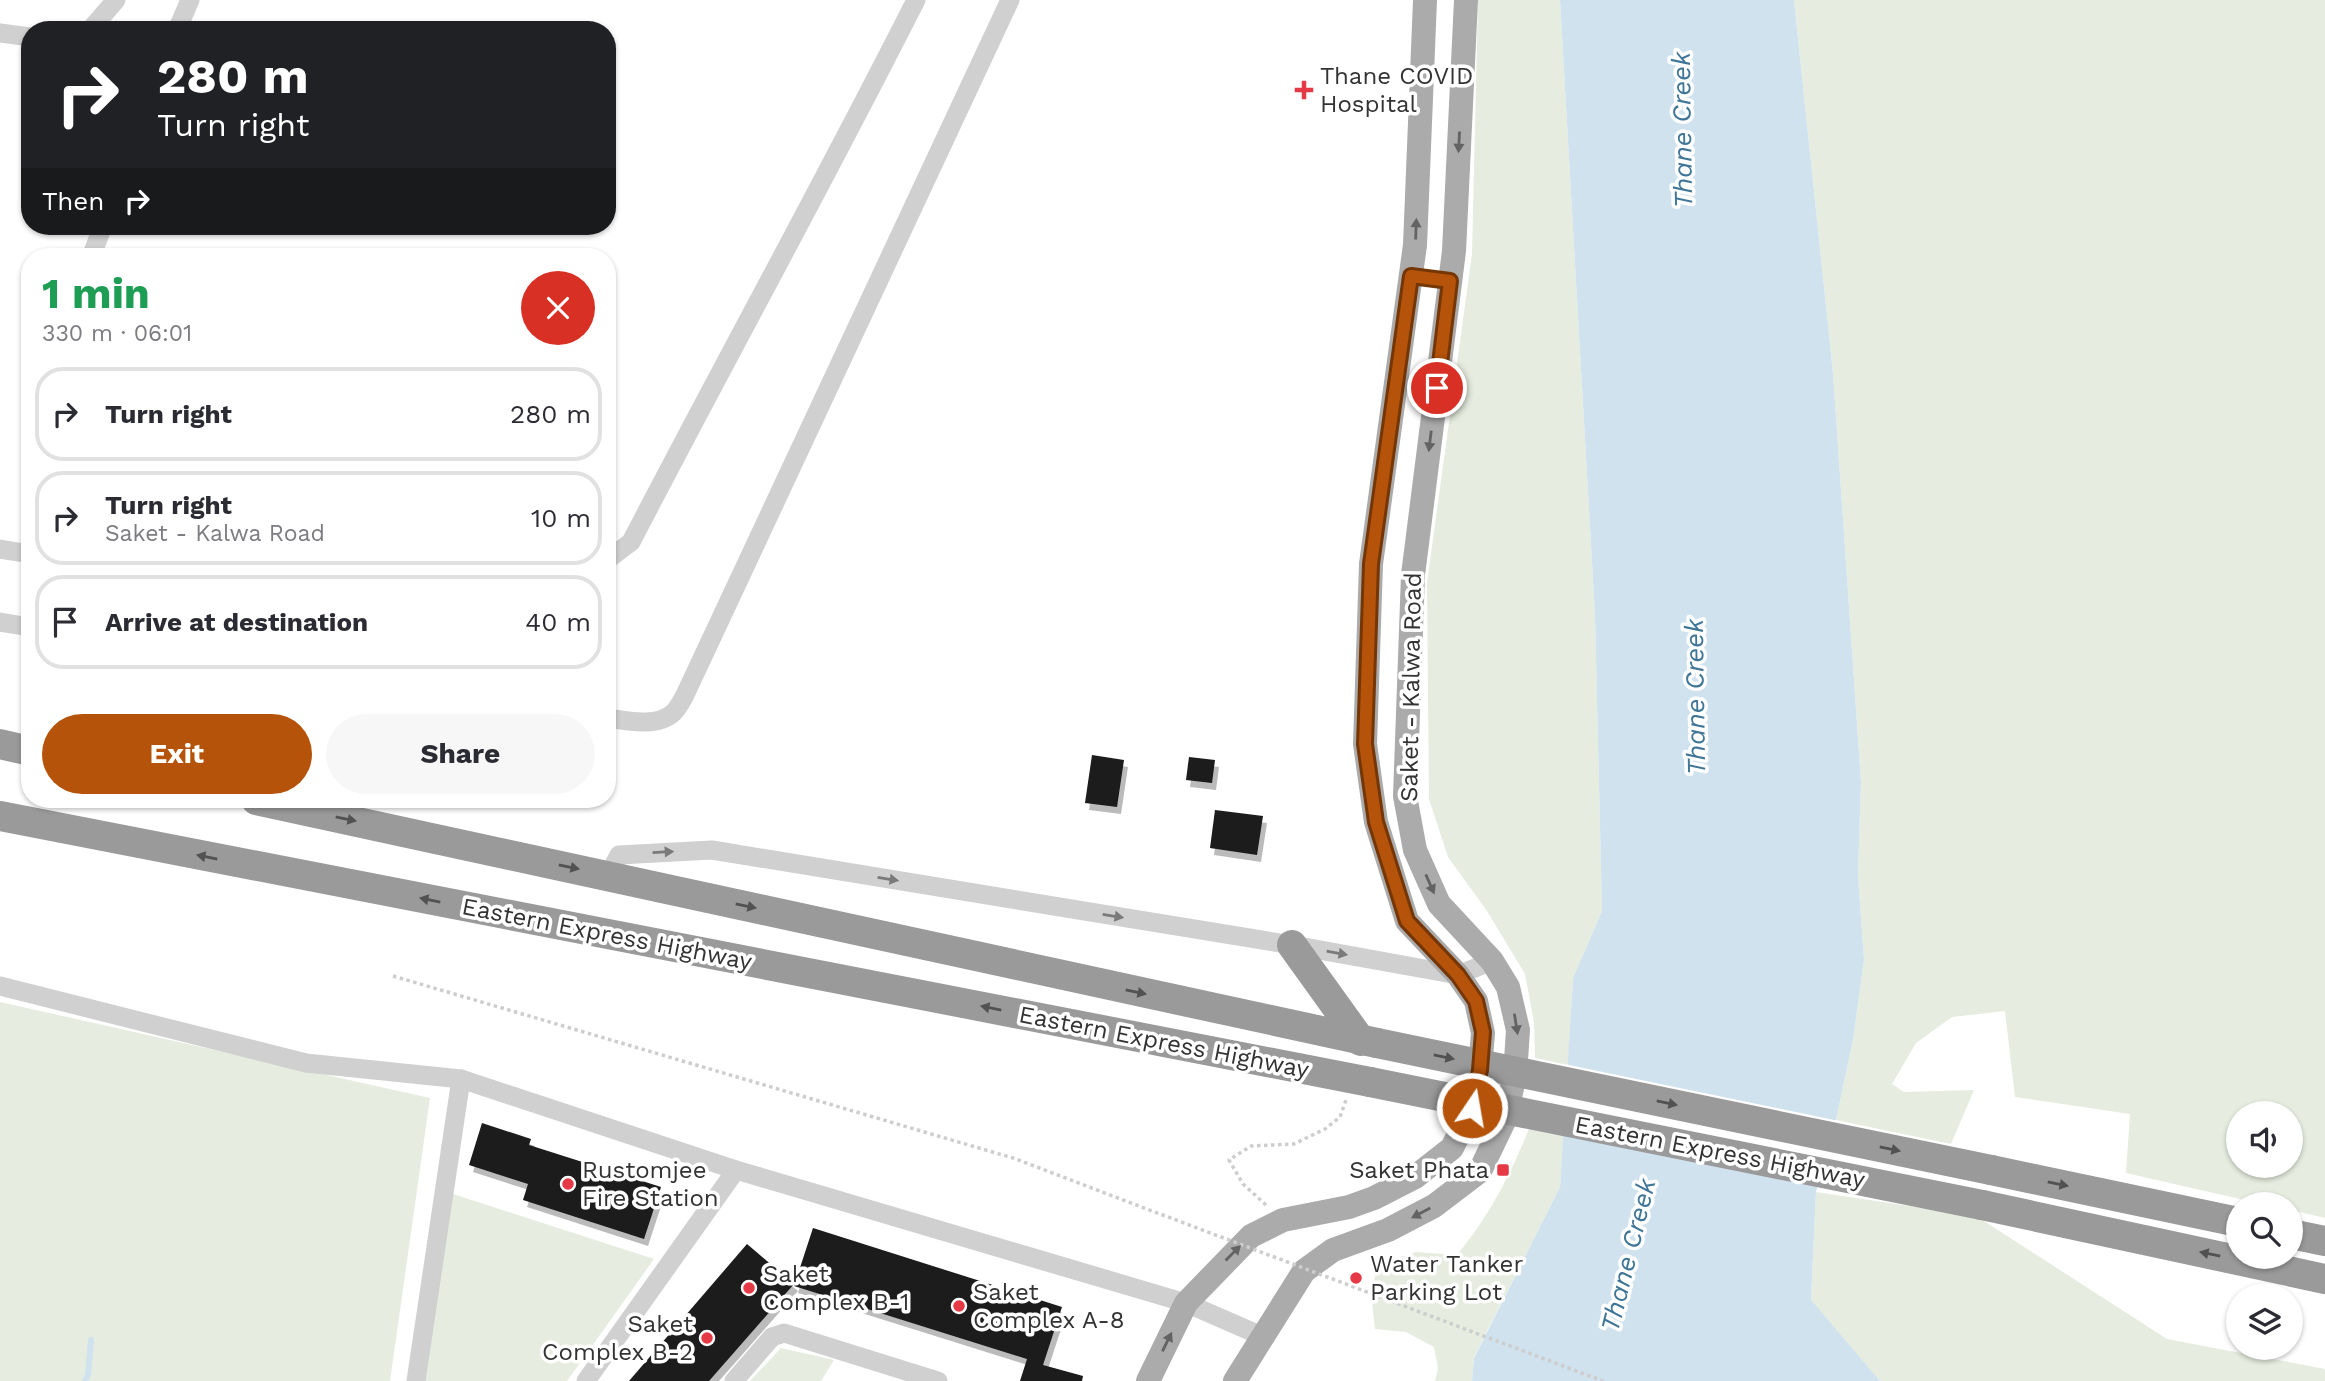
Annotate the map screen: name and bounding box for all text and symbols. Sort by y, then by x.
text: 280 m [157,47,309,105]
icon: right [42,49,133,140]
water label: Thane Creek [1666,51,1698,208]
place label: Thane COVID Hospital [1320,62,1473,118]
marker: Thane COVID Hospital [1294,80,1314,100]
text: Turn right [157,106,309,144]
one-way arrow [1454,131,1465,153]
icon: right [118,182,156,220]
text: Then [42,186,104,216]
one-way arrow [1410,218,1421,240]
text: 1 min [42,269,150,318]
button: close [521,271,595,345]
text: 330 m · 06:01 [42,320,192,347]
pin [1407,358,1467,418]
icon: arrive [1418,369,1456,407]
icon: right [46,395,84,433]
text: Turn right [105,399,232,429]
text: 280 m [510,399,591,429]
one-way arrow [1424,430,1435,452]
text: Turn right [105,490,232,520]
icon: right [46,499,84,537]
text: 10 m [531,503,591,533]
text: Saket - Kalwa Road [105,520,325,547]
street label: Saket - Kalwa Road [1395,572,1427,802]
icon: arrive [46,603,84,641]
text: Arrive at destination [105,607,368,637]
text: 40 m [525,607,591,637]
water label: Thane Creek [1679,618,1711,775]
button: Exit [42,714,312,794]
button: Share [326,714,595,794]
one-way arrow [335,814,357,825]
one-way arrow [652,847,674,858]
one-way arrow [196,851,218,862]
one-way arrow [558,862,580,873]
one-way arrow [1425,873,1436,894]
one-way arrow [877,874,899,885]
street label: Eastern Express Highway [460,892,755,976]
one-way arrow [419,894,441,905]
one-way arrow [735,901,757,912]
one-way arrow [1102,911,1124,922]
one-way arrow [1326,948,1348,959]
one-way arrow [1125,986,1147,997]
street label: Eastern Express Highway [1017,1000,1312,1084]
one-way arrow [980,1002,1002,1013]
one-way arrow [1511,1013,1522,1035]
one-way arrow [1433,1051,1455,1062]
position arrow [1435,1071,1509,1145]
one-way arrow [1656,1097,1678,1108]
map controls [2226,1101,2303,1360]
button: sound [2226,1101,2303,1178]
street label: Eastern Express Highway [1573,1110,1868,1194]
one-way arrow [1879,1143,1901,1154]
place label: Rustomjee Fire Station [582,1156,719,1212]
place label: Saket Phata [1349,1156,1489,1184]
marker: Saket Phata [1495,1162,1511,1178]
water label: Thane Creek [1595,1175,1662,1335]
marker: Rustomjee Fire Station [560,1176,576,1192]
one-way arrow [2047,1178,2069,1189]
button: search [2226,1192,2303,1269]
one-way arrow [1411,1207,1431,1219]
one-way arrow [1224,1245,1241,1262]
one-way arrow [2199,1249,2221,1260]
place label: Water Tanker Parking Lot [1370,1250,1523,1306]
place label: Saket Complex B-1 [763,1260,909,1316]
marker: Water Tanker Parking Lot [1348,1270,1364,1286]
place label: Saket Complex A-8 [973,1278,1124,1334]
marker: Saket Complex B-1 [741,1280,757,1296]
button: layers [2226,1283,2303,1360]
marker: Saket Complex A-8 [951,1298,967,1314]
place label: Saket Complex B-2 [542,1310,693,1366]
marker: Saket Complex B-2 [699,1330,715,1346]
one-way arrow [1161,1332,1173,1352]

